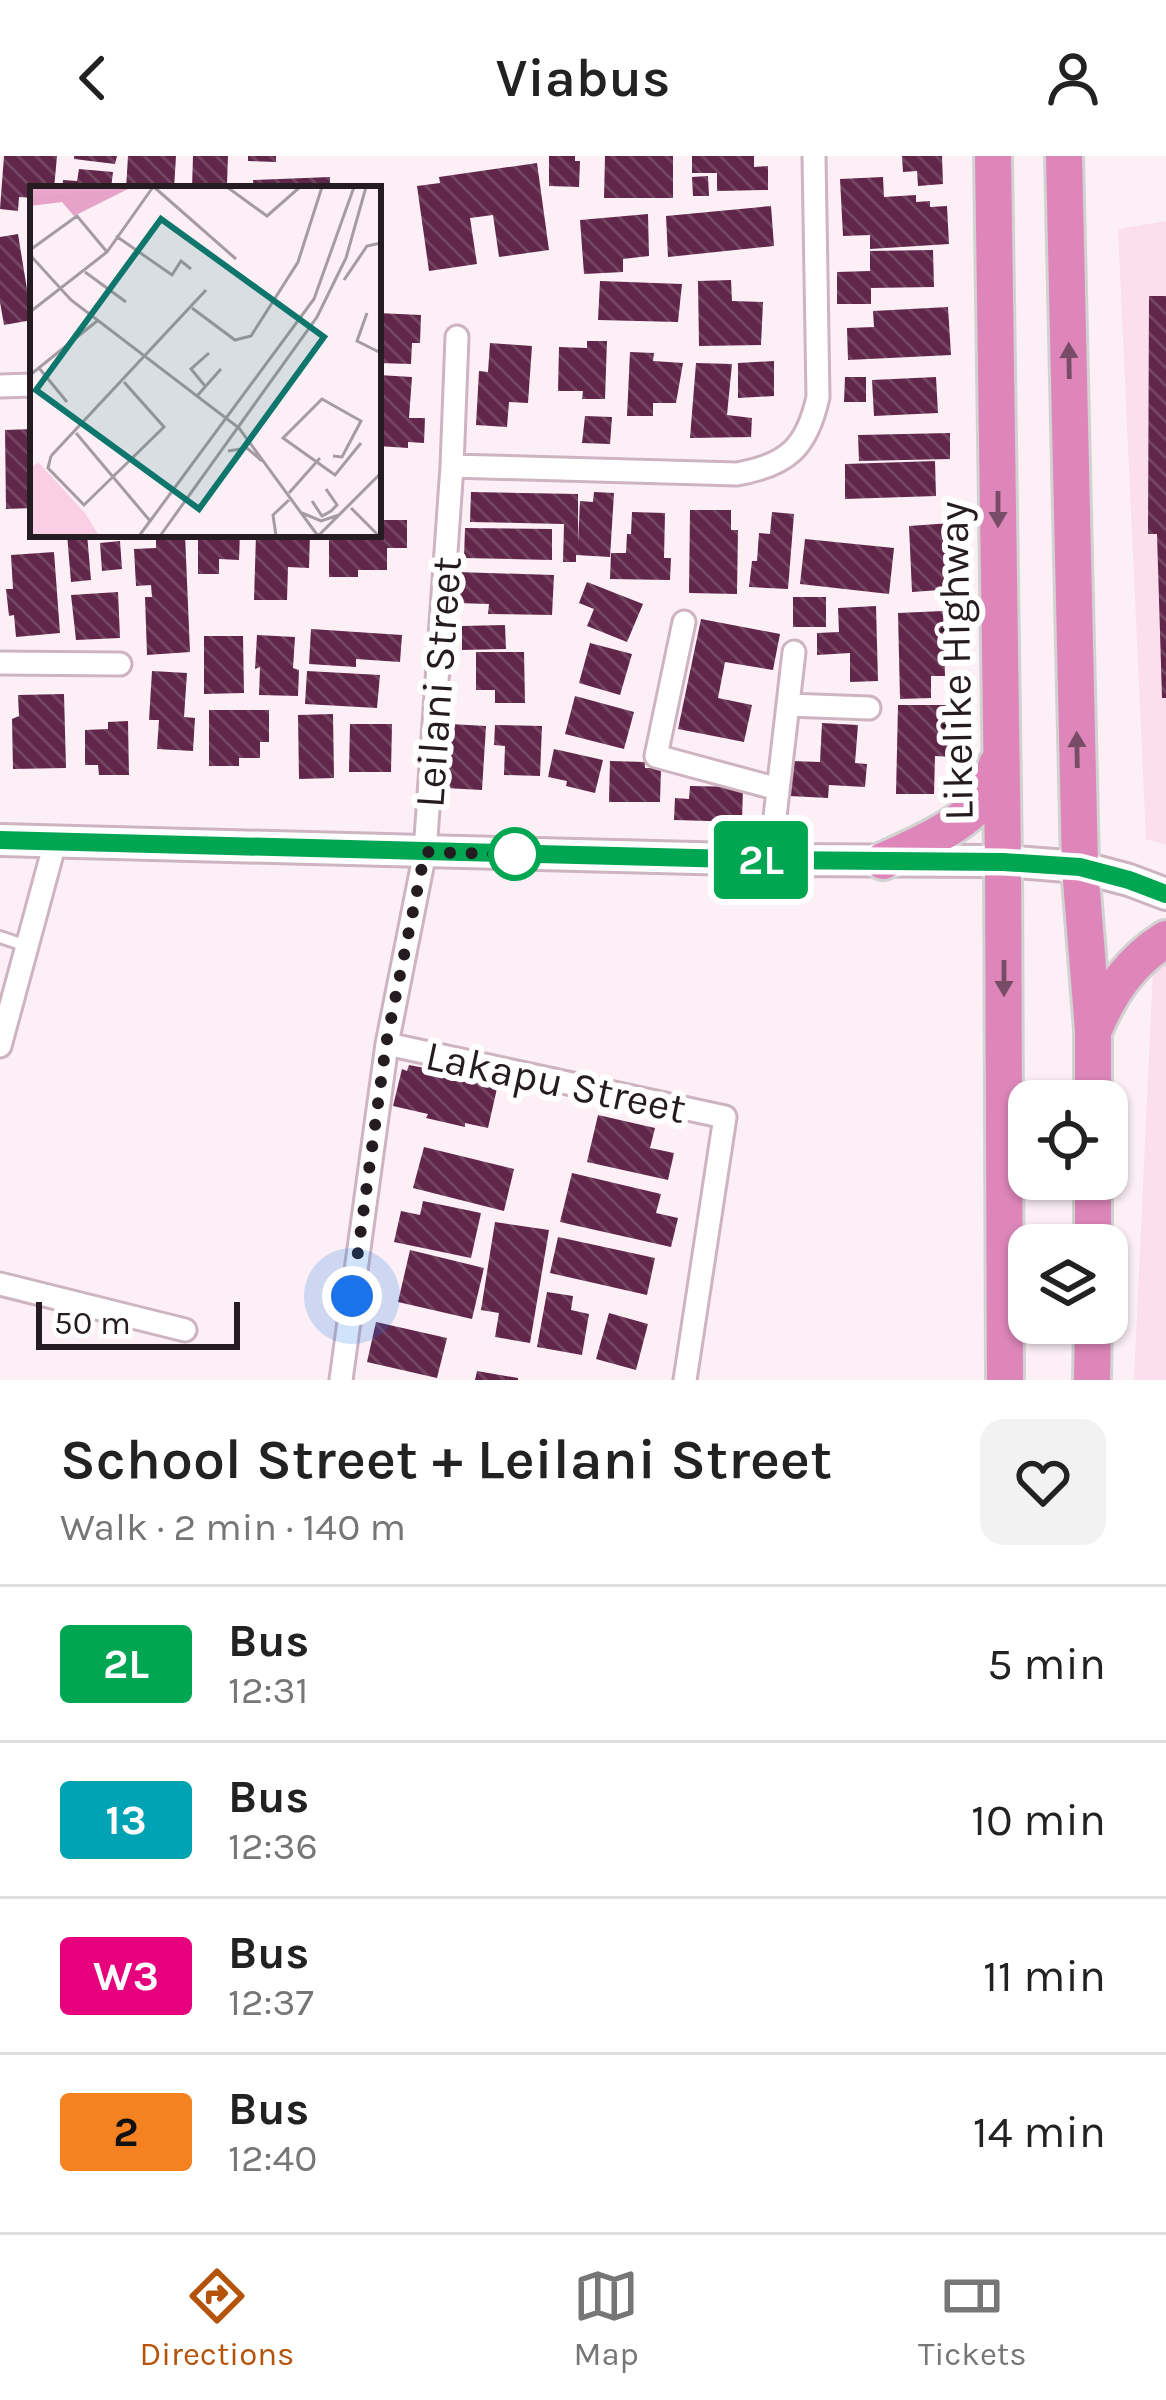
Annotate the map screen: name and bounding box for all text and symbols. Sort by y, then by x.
icon: back [60,45,126,111]
icon: person [1040,45,1106,111]
text: Viabus [495,46,671,110]
inset map [30,186,381,537]
one-way arrow [1059,341,1078,379]
one-way arrow [988,491,1008,529]
street label: Likelike Highway [928,501,984,821]
street label: Leilani Street [404,555,472,809]
one-way arrow [1067,730,1086,768]
line badge: 2L [707,821,815,899]
unlabelled marker [490,829,540,879]
text: 2L [738,835,784,885]
one-way arrow [994,960,1013,998]
street label: Lakapu Street [421,1030,690,1134]
map controls [1008,1080,1128,1344]
button: locate [1008,1080,1128,1200]
button: layers [1008,1224,1128,1344]
your location [322,1266,382,1326]
scale bar [36,1296,240,1349]
text: 50 m [54,1304,131,1342]
button: heart [980,1419,1106,1545]
text: School Street + Leilani Street [60,1426,832,1492]
text: Walk · 2 min · 140 m [60,1504,406,1550]
text: Bus [228,1615,309,1667]
text: 5 min [987,1638,1106,1690]
text: 2L [103,1639,149,1689]
text: 12:31 [228,1667,308,1713]
text: Bus [228,1771,309,1823]
text: 10 min [971,1794,1106,1846]
text: 13 [105,1795,147,1845]
text: 12:36 [228,1823,318,1869]
text: Bus [228,1927,309,1979]
text: 11 min [983,1950,1106,2002]
text: W3 [93,1951,159,2001]
text: 12:37 [228,1979,314,2025]
text: Bus [228,2083,309,2135]
text: 14 min [973,2106,1106,2158]
text: 2 [113,2107,139,2157]
text: 12:40 [228,2135,317,2181]
tab: Directions [139,2263,294,2373]
tab: Map [573,2263,639,2373]
tab: Tickets [918,2263,1027,2373]

